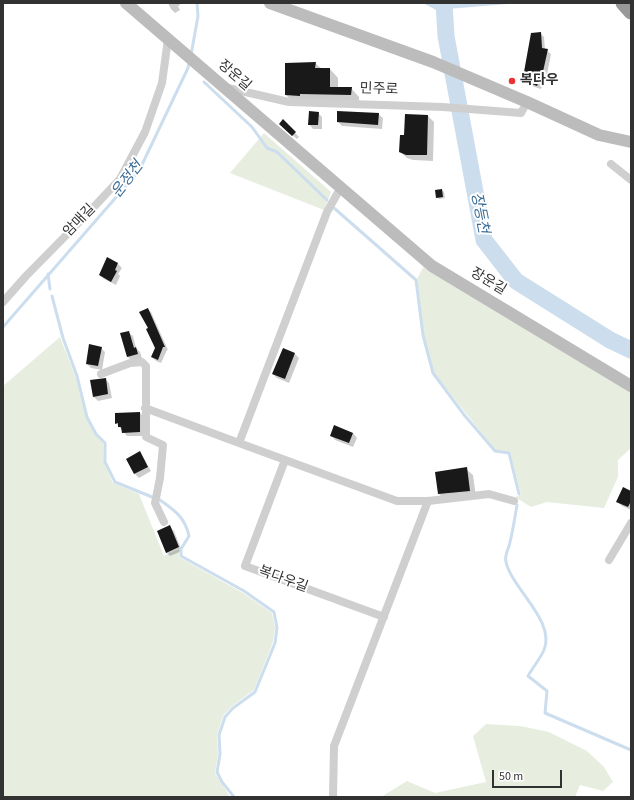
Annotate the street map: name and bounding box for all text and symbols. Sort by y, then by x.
street label: 장운길 [214,57,254,95]
place label: 복다우 [520,73,559,89]
marker: 복다우 [507,76,517,86]
street label: 민주로 [359,81,399,99]
water label: 운정천 [108,158,148,202]
water label: 장등천 [466,191,492,235]
street label: 암매길 [61,201,99,241]
street label: 장운길 [467,265,509,299]
street label: 복다우길 [256,563,310,597]
scale bar [494,762,564,788]
text: 50 m [499,768,523,785]

